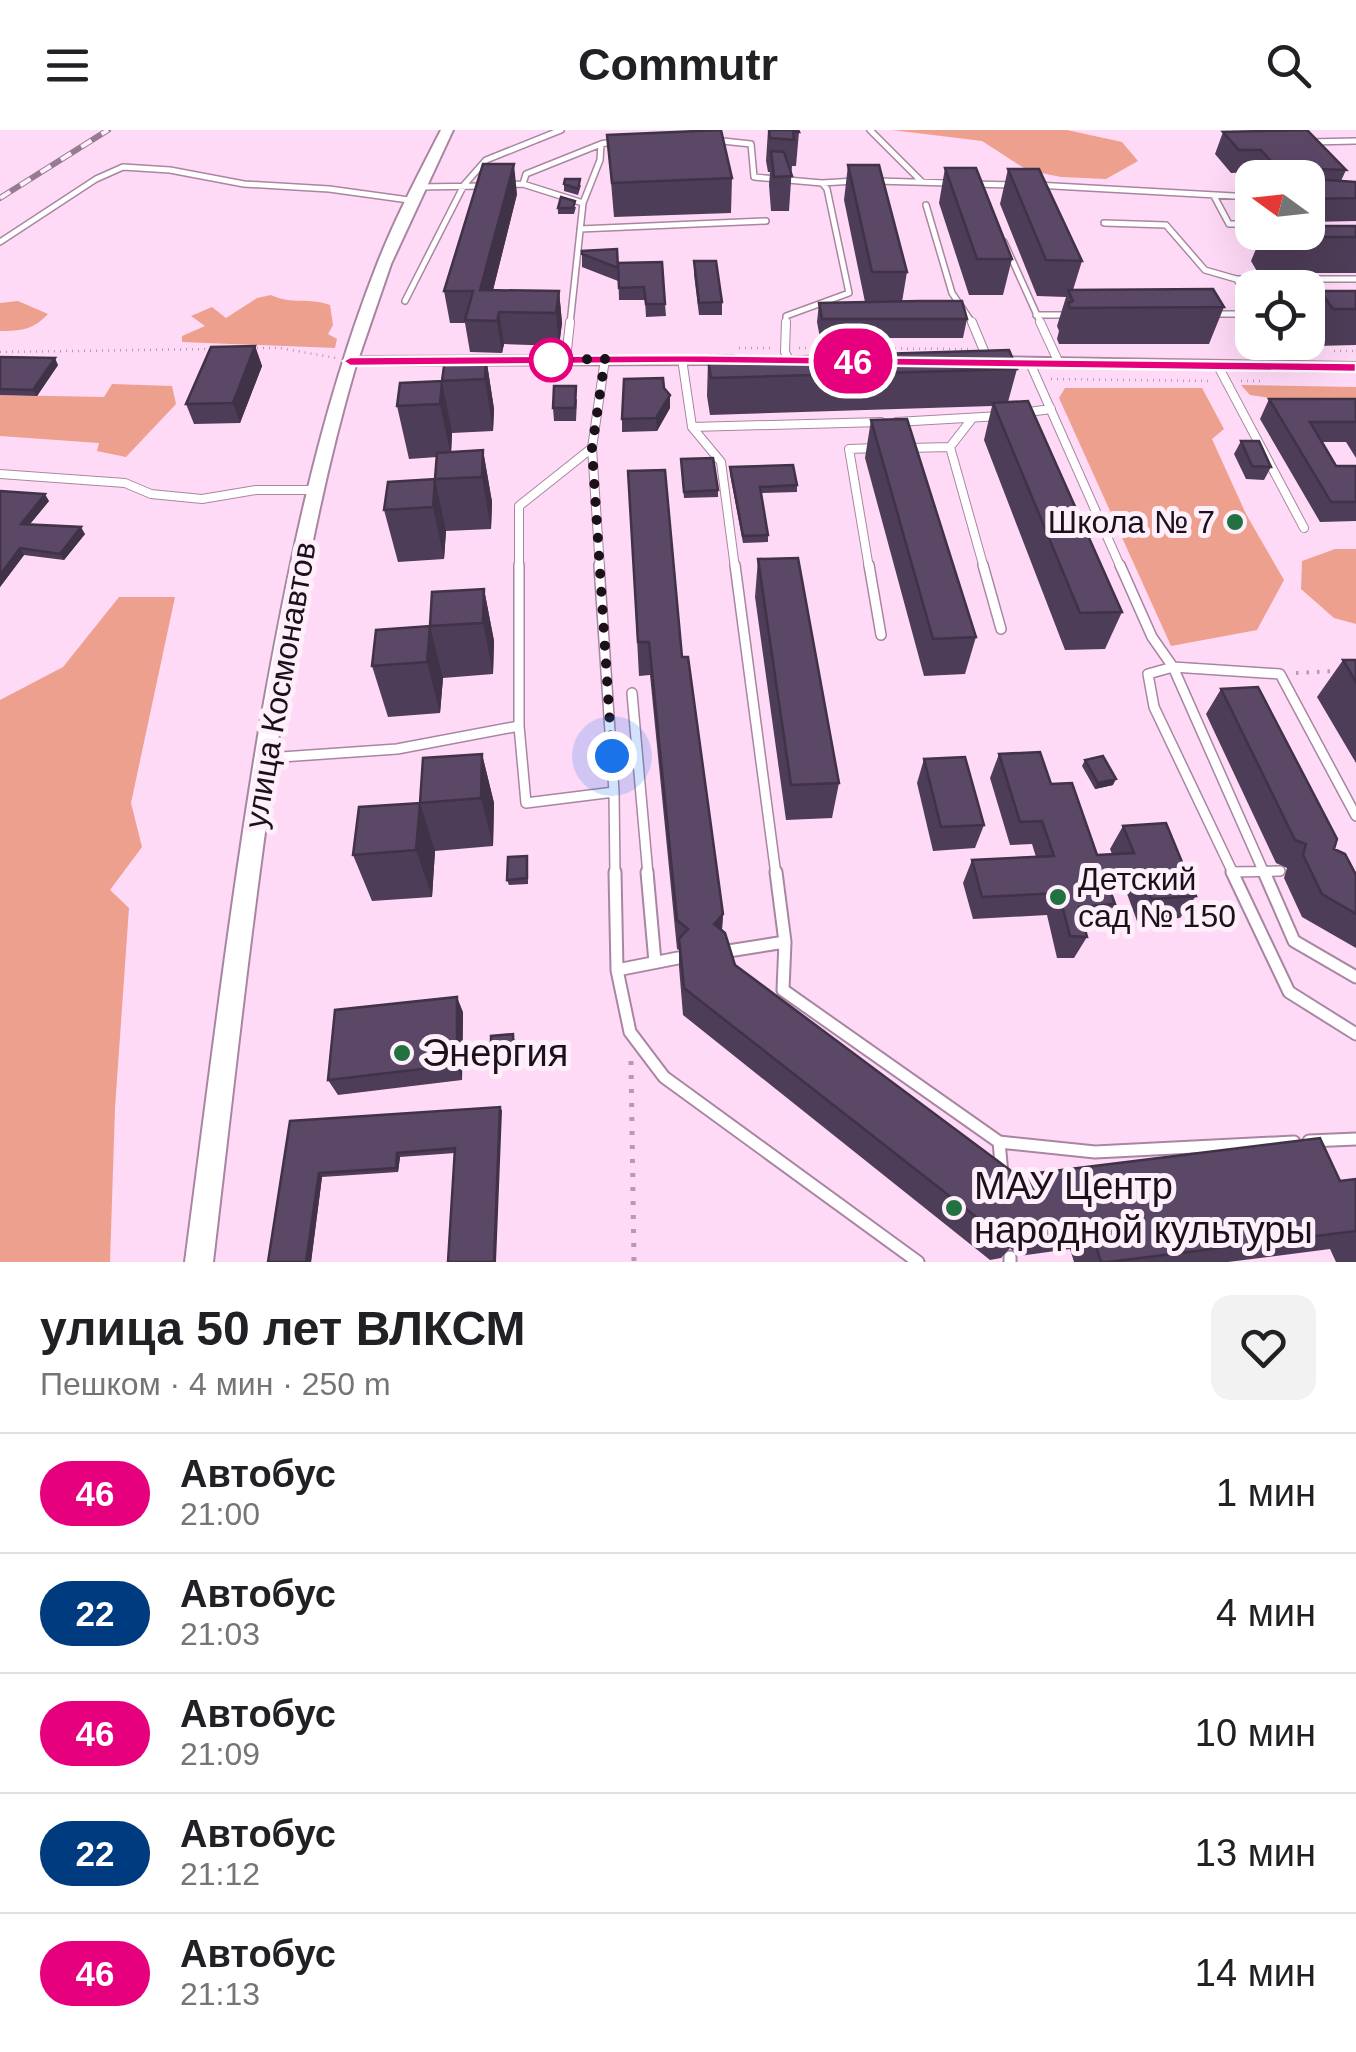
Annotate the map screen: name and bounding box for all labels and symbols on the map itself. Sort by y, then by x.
north arrow [1235,160,1325,250]
line badge: 46 [808,328,898,394]
unlabelled marker [530,339,572,381]
place label: Школа № 7 [1048,504,1215,540]
marker: Школа № 7 [1224,511,1246,533]
street label: улица Космонавтов [237,539,323,831]
your location [587,731,637,781]
place label: Детский сад № 150 [1078,861,1236,934]
marker: Детский сад № 150 [1047,886,1069,908]
place label: Энергия [422,1032,568,1074]
marker: Энергия [391,1042,413,1064]
place label: МАУ Центр народной культуры [974,1165,1313,1251]
marker: МАУ Центр народной культуры [943,1197,965,1219]

